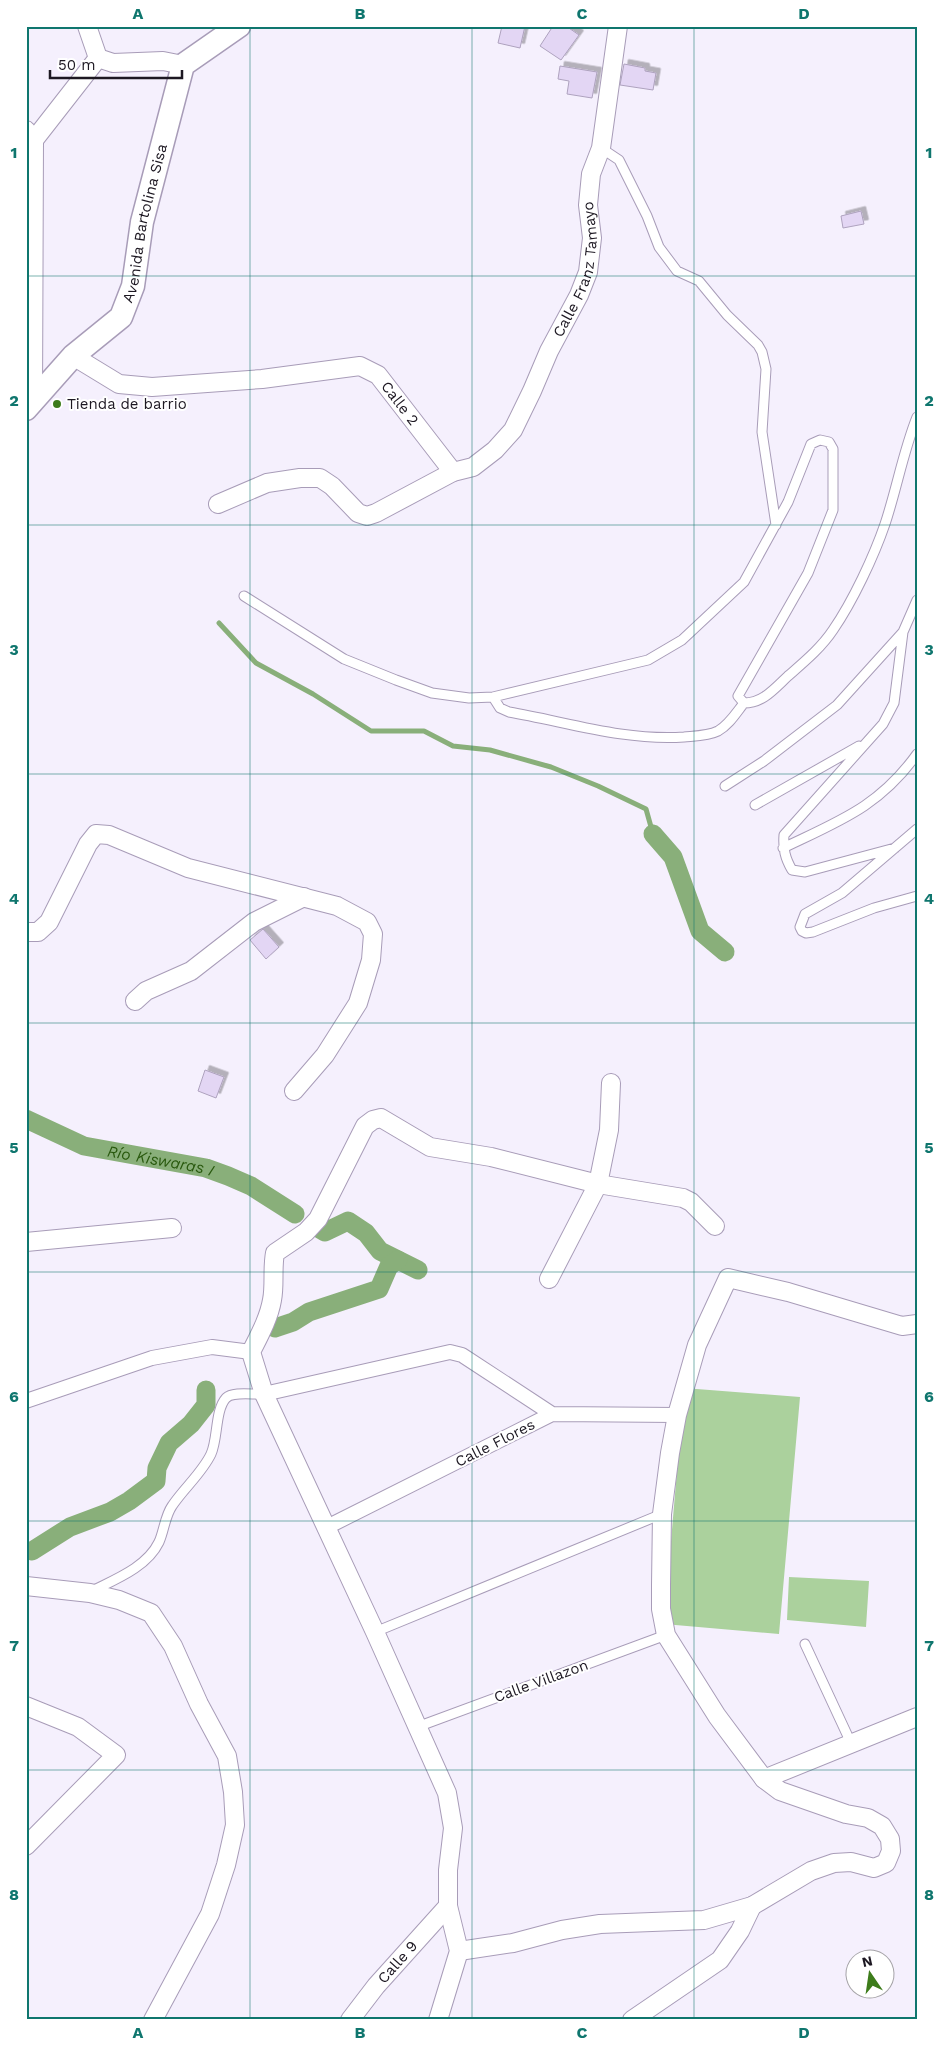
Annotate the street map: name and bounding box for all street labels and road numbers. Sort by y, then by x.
street label: Avenida Bartolina Sisa [118,141,171,305]
street label: Calle Franz Tamayo [549,201,601,340]
street label: Calle 2 [377,378,422,429]
street label: Calle Flores [452,1415,538,1471]
street label: Calle Villazon [492,1656,590,1706]
street label: Calle 9 [374,1937,421,1987]

